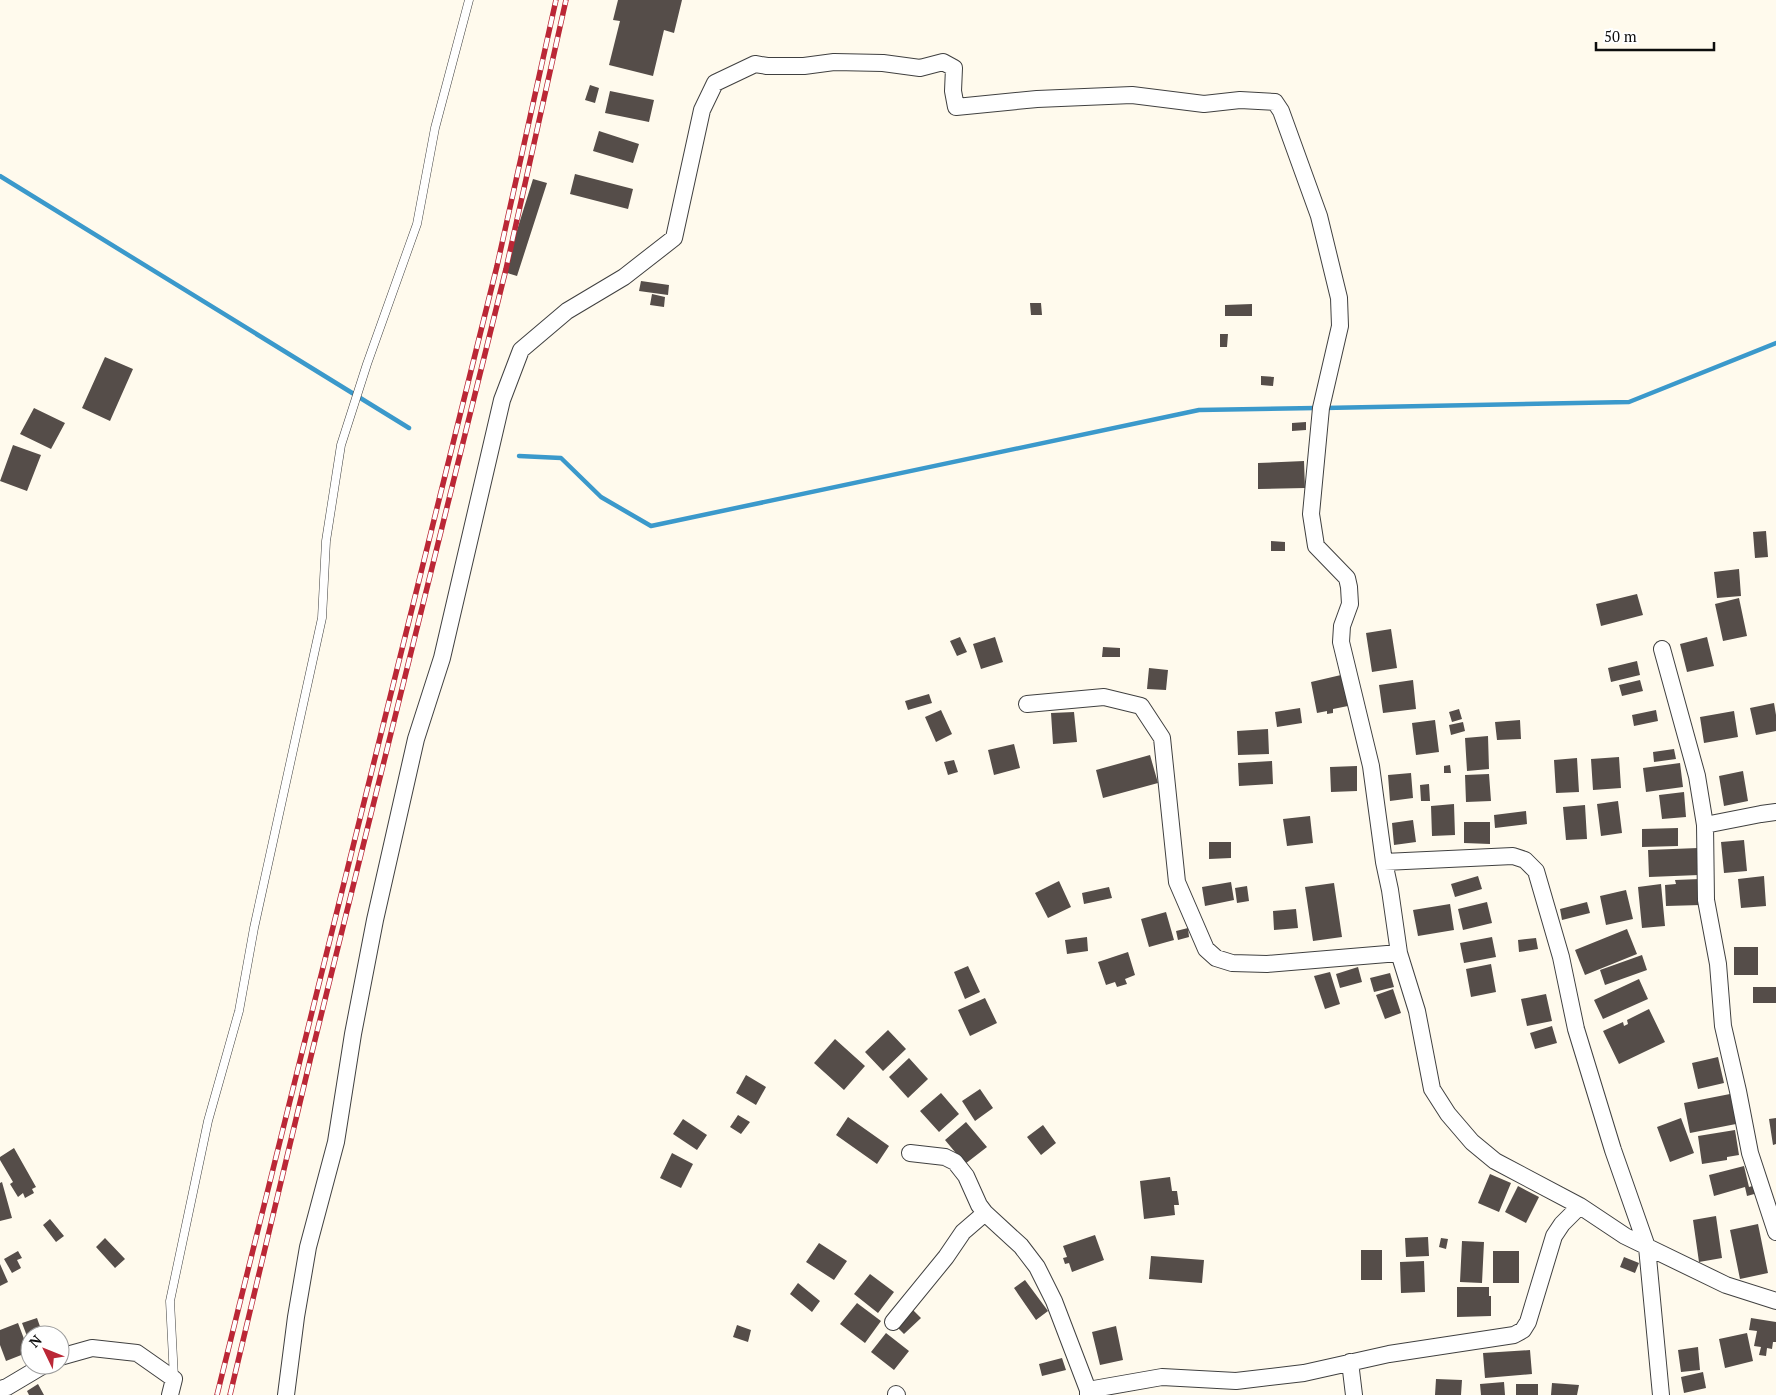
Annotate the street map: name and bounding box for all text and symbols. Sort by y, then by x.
scale bar [1596,20,1714,52]
text: 50 m [1604,26,1637,46]
north arrow [20,1325,70,1375]
text: N [25,1330,46,1351]

